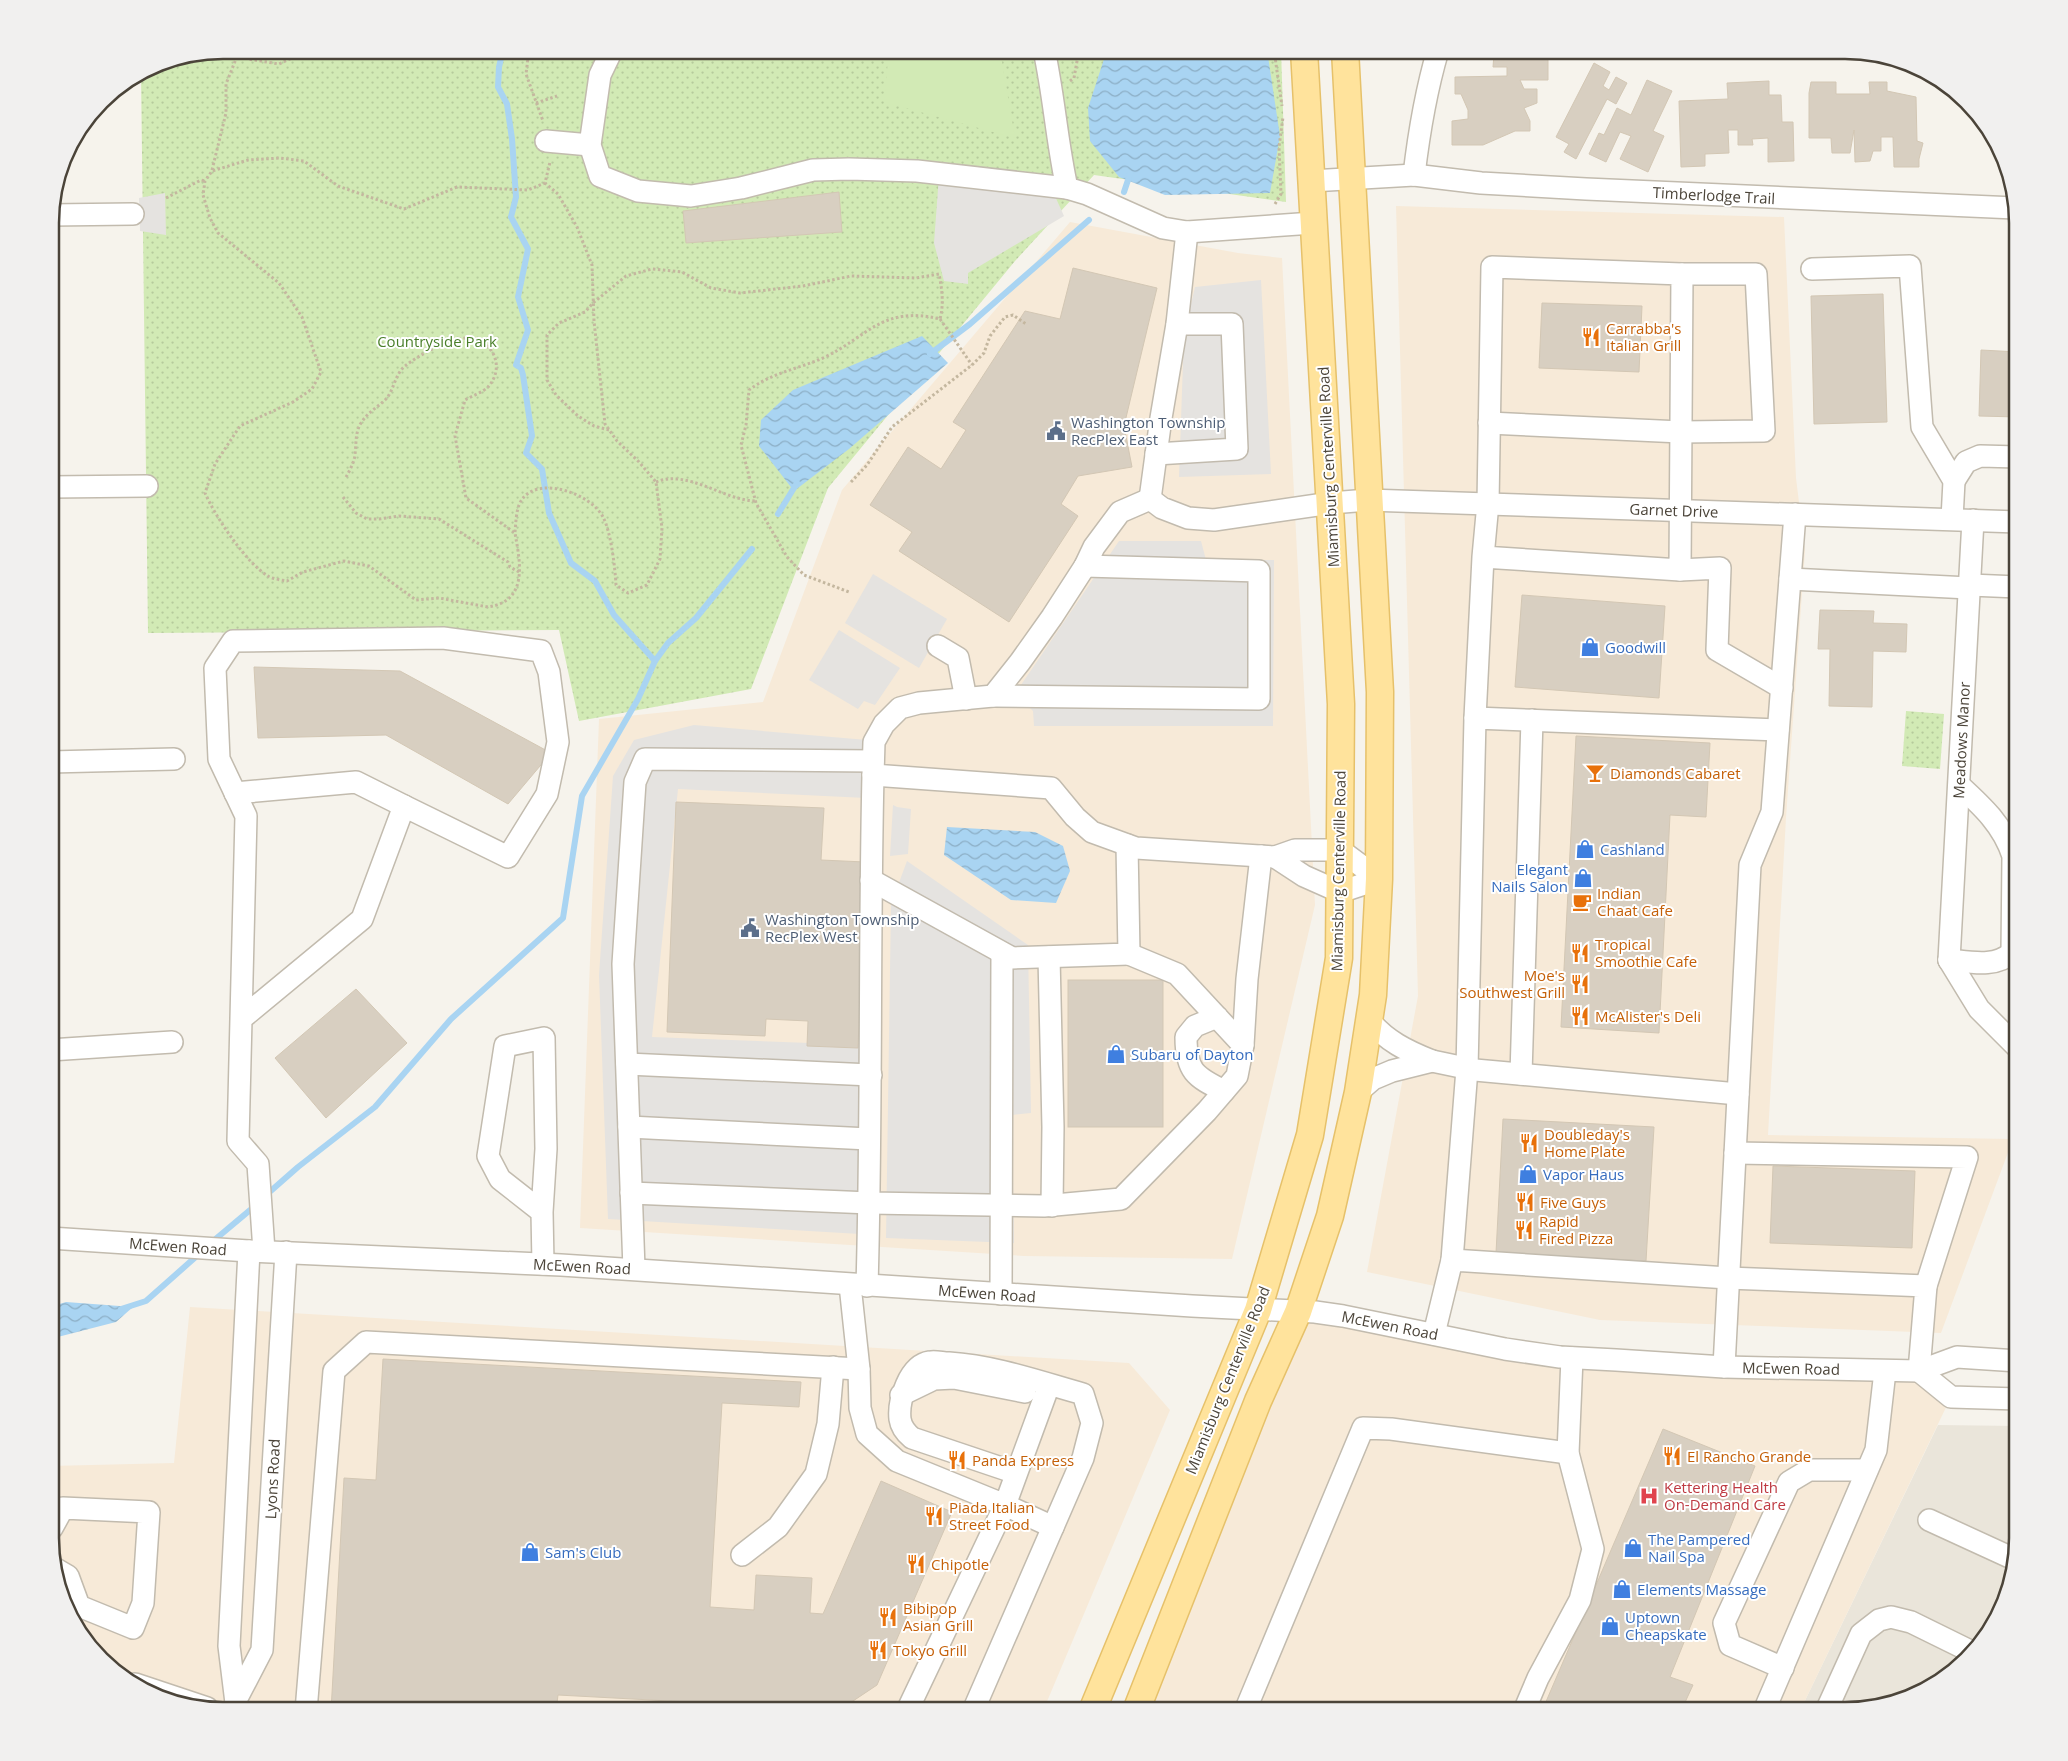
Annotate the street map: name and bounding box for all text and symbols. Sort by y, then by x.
street label: Timberlodge Trail [1652,182,1776,208]
place label: Carrabba's Italian Grill [1606,318,1682,355]
restaurant icon: Carrabba's Italian Grill [1580,326,1602,348]
park label: Countryside Park [377,331,497,351]
street label: Miamisburg Centerville Road [1313,366,1343,568]
place label: Washington Township RecPlex East [1071,412,1226,449]
public building icon: Washington Township RecPlex East [1045,420,1067,442]
street label: Garnet Drive [1629,498,1719,522]
shop icon: Goodwill [1579,636,1601,658]
place label: Goodwill [1605,637,1666,657]
street label: Meadows Manor [1948,681,1974,799]
bar icon: Diamonds Cabaret [1584,762,1606,784]
place label: Diamonds Cabaret [1610,763,1741,783]
street label: Miamisburg Centerville Road [1326,770,1350,972]
shop icon: Cashland [1574,838,1596,860]
place label: Cashland [1600,839,1665,859]
place label: Elegant Nails Salon [1491,859,1568,896]
shop icon: Elegant Nails Salon [1572,867,1594,889]
place label: Indian Chaat Cafe [1597,883,1673,920]
cafe icon: Indian Chaat Cafe [1571,891,1593,913]
place label: Washington Township RecPlex West [765,909,920,946]
public building icon: Washington Township RecPlex West [739,917,761,939]
place label: Tropical Smoothie Cafe [1595,934,1697,971]
restaurant icon: Tropical Smoothie Cafe [1569,942,1591,964]
place label: Moe's Southwest Grill [1459,965,1565,1002]
restaurant icon: Moe's Southwest Grill [1569,973,1591,995]
restaurant icon: McAlister's Deli [1569,1005,1591,1027]
place label: McAlister's Deli [1595,1006,1701,1026]
shop icon: Subaru of Dayton [1105,1043,1127,1065]
place label: Subaru of Dayton [1131,1044,1253,1064]
place label: Doubleday's Home Plate [1544,1124,1630,1161]
restaurant icon: Doubleday's Home Plate [1518,1132,1540,1154]
shop icon: Vapor Haus [1517,1163,1539,1185]
place label: Vapor Haus [1543,1164,1624,1184]
restaurant icon: Five Guys [1514,1191,1536,1213]
place label: Five Guys [1540,1192,1606,1212]
place label: Rapid Fired Pizza [1539,1211,1613,1248]
restaurant icon: Rapid Fired Pizza [1513,1219,1535,1241]
street label: McEwen Road [128,1233,228,1259]
street label: McEwen Road [533,1253,631,1279]
street label: McEwen Road [937,1280,1037,1306]
street label: Miamisburg Centerville Road [1180,1283,1274,1477]
street label: McEwen Road [1340,1306,1440,1344]
street label: McEwen Road [1742,1357,1840,1379]
street label: Lyons Road [260,1438,284,1520]
restaurant icon: El Rancho Grande [1661,1445,1683,1467]
place label: El Rancho Grande [1687,1446,1811,1466]
restaurant icon: Panda Express [946,1449,968,1471]
place label: Panda Express [972,1450,1074,1470]
place label: Kettering Health On-Demand Care [1664,1477,1786,1514]
hospital icon: Kettering Health On-Demand Care [1638,1485,1660,1507]
place label: Piada Italian Street Food [949,1497,1035,1534]
restaurant icon: Piada Italian Street Food [923,1505,945,1527]
place label: The Pampered Nail Spa [1648,1529,1750,1566]
shop icon: The Pampered Nail Spa [1622,1537,1644,1559]
shop icon: Sam's Club [519,1541,541,1563]
place label: Sam's Club [545,1542,621,1562]
restaurant icon: Chipotle [905,1553,927,1575]
place label: Chipotle [931,1554,989,1574]
shop icon: Elements Massage [1611,1578,1633,1600]
place label: Elements Massage [1637,1579,1766,1599]
place label: Bibipop Asian Grill [903,1598,973,1635]
restaurant icon: Bibipop Asian Grill [877,1606,899,1628]
place label: Uptown Cheapskate [1625,1607,1707,1644]
shop icon: Uptown Cheapskate [1599,1615,1621,1637]
restaurant icon: Tokyo Grill [867,1639,889,1661]
place label: Tokyo Grill [893,1640,967,1660]

